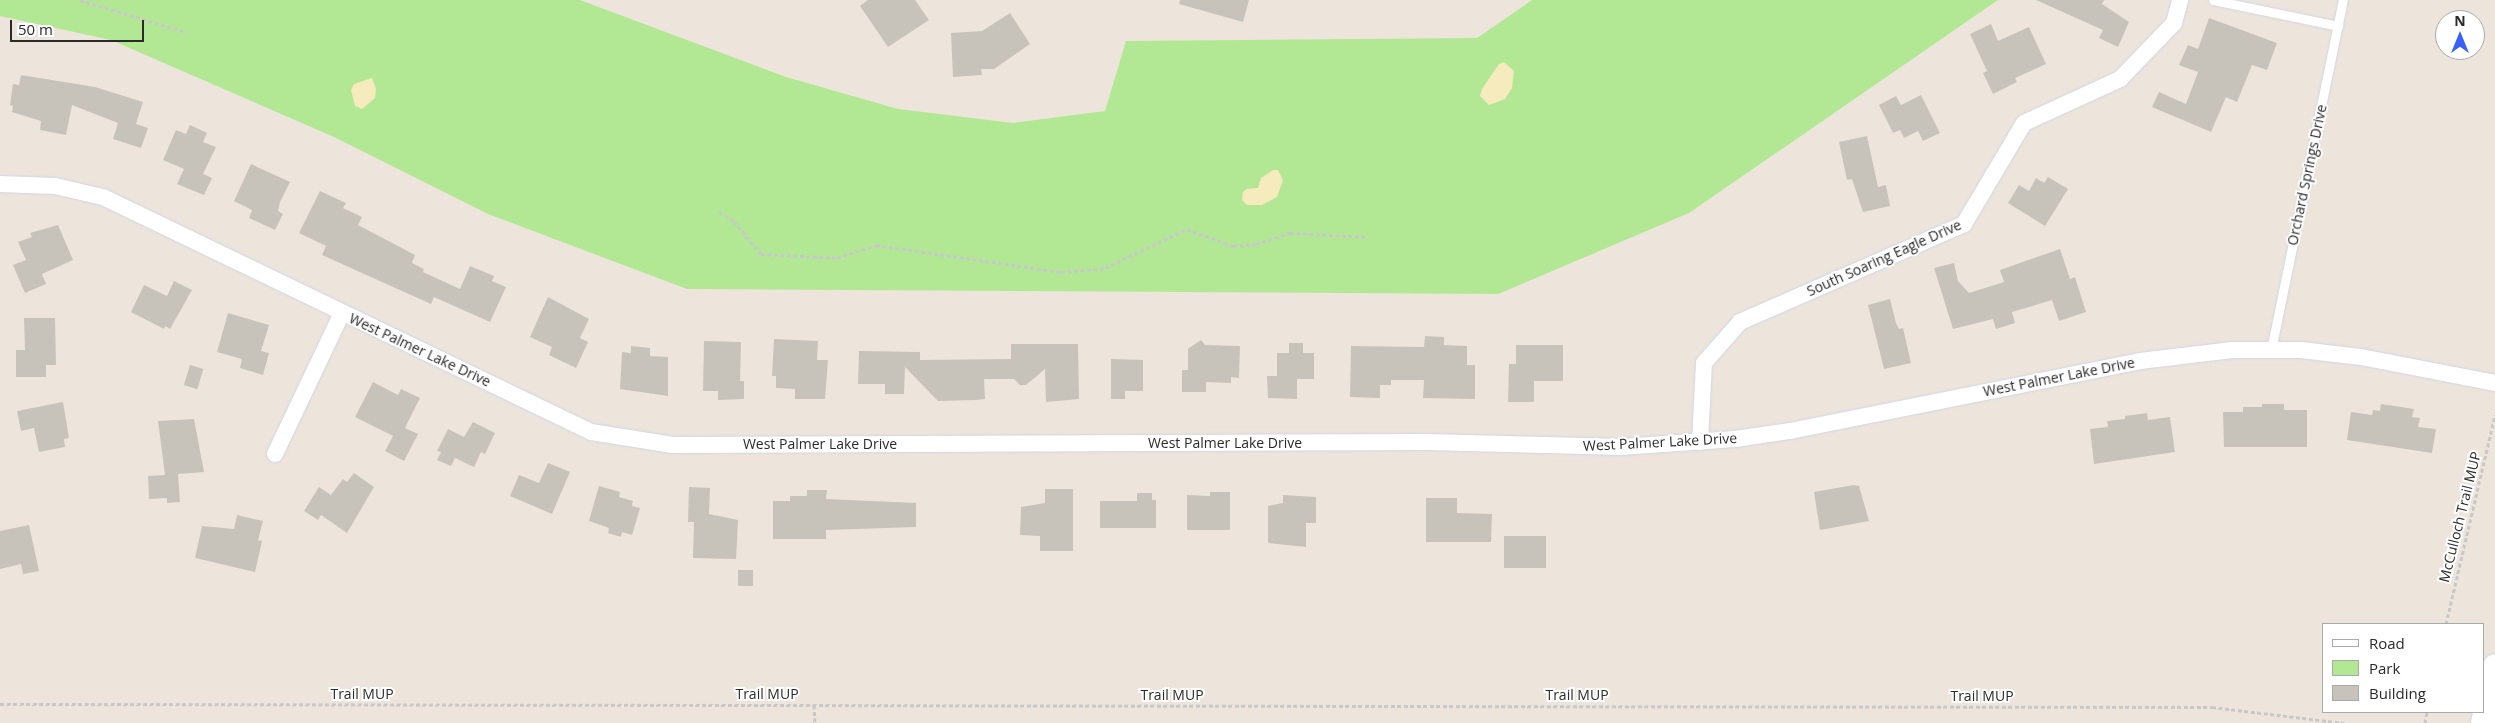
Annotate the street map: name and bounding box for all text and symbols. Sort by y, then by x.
scale bar [12,10,146,42]
north arrow [2435,10,2485,60]
text: N [2454,11,2466,30]
text: 50 m [18,19,53,39]
street label: Orchard Springs Drive [2284,103,2330,247]
street label: South Soaring Eagle Drive [1804,216,1964,300]
street label: West Palmer Lake Drive [347,310,493,390]
street label: West Palmer Lake Drive [1982,354,2136,400]
street label: West Palmer Lake Drive [1583,430,1737,454]
street label: West Palmer Lake Drive [1148,435,1302,451]
street label: West Palmer Lake Drive [743,436,897,452]
street label: McCulloch Trail MUP [2436,450,2484,584]
legend [2322,623,2485,713]
text: Road [2369,633,2405,653]
text: Park [2369,658,2400,678]
text: Building [2369,683,2426,703]
street label: Trail MUP [330,686,394,702]
street label: Trail MUP [735,686,799,702]
street label: Trail MUP [1140,687,1204,703]
street label: Trail MUP [1545,687,1609,703]
street label: Trail MUP [1950,688,2014,704]

